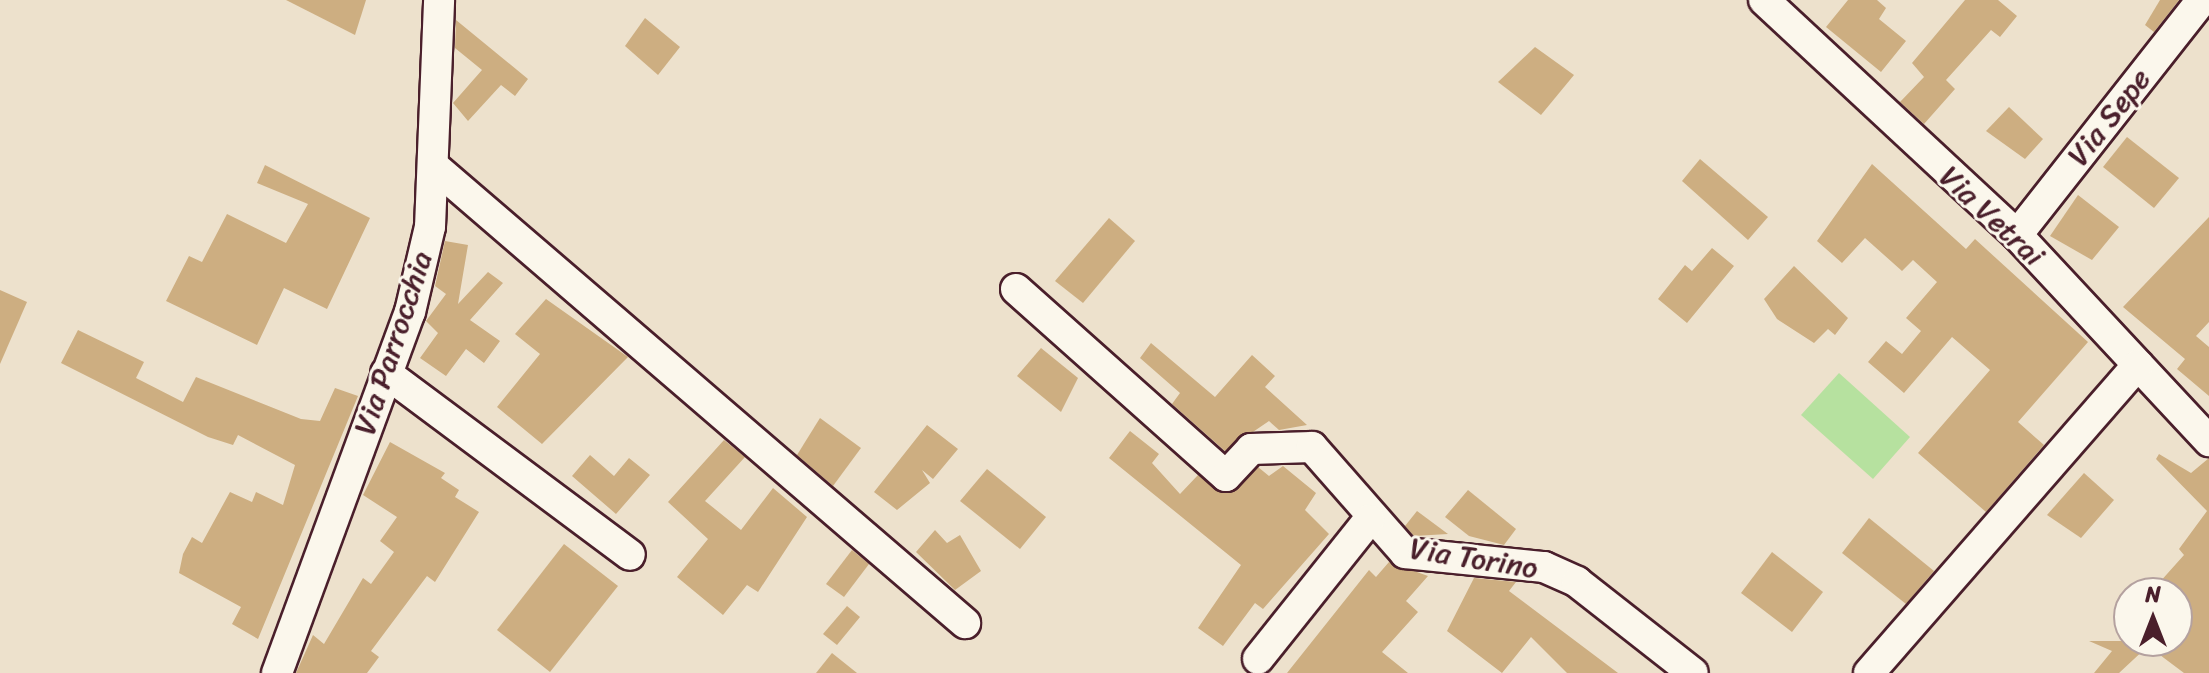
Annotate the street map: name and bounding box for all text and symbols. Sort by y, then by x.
street label: Via Sepe [2060,61,2158,173]
street label: Via Vetrai [1933,159,2051,273]
street label: Via Parrocchia [346,247,440,439]
street label: Via Torino [1407,530,1541,586]
text: N [2145,575,2161,614]
north arrow [2113,577,2193,657]

